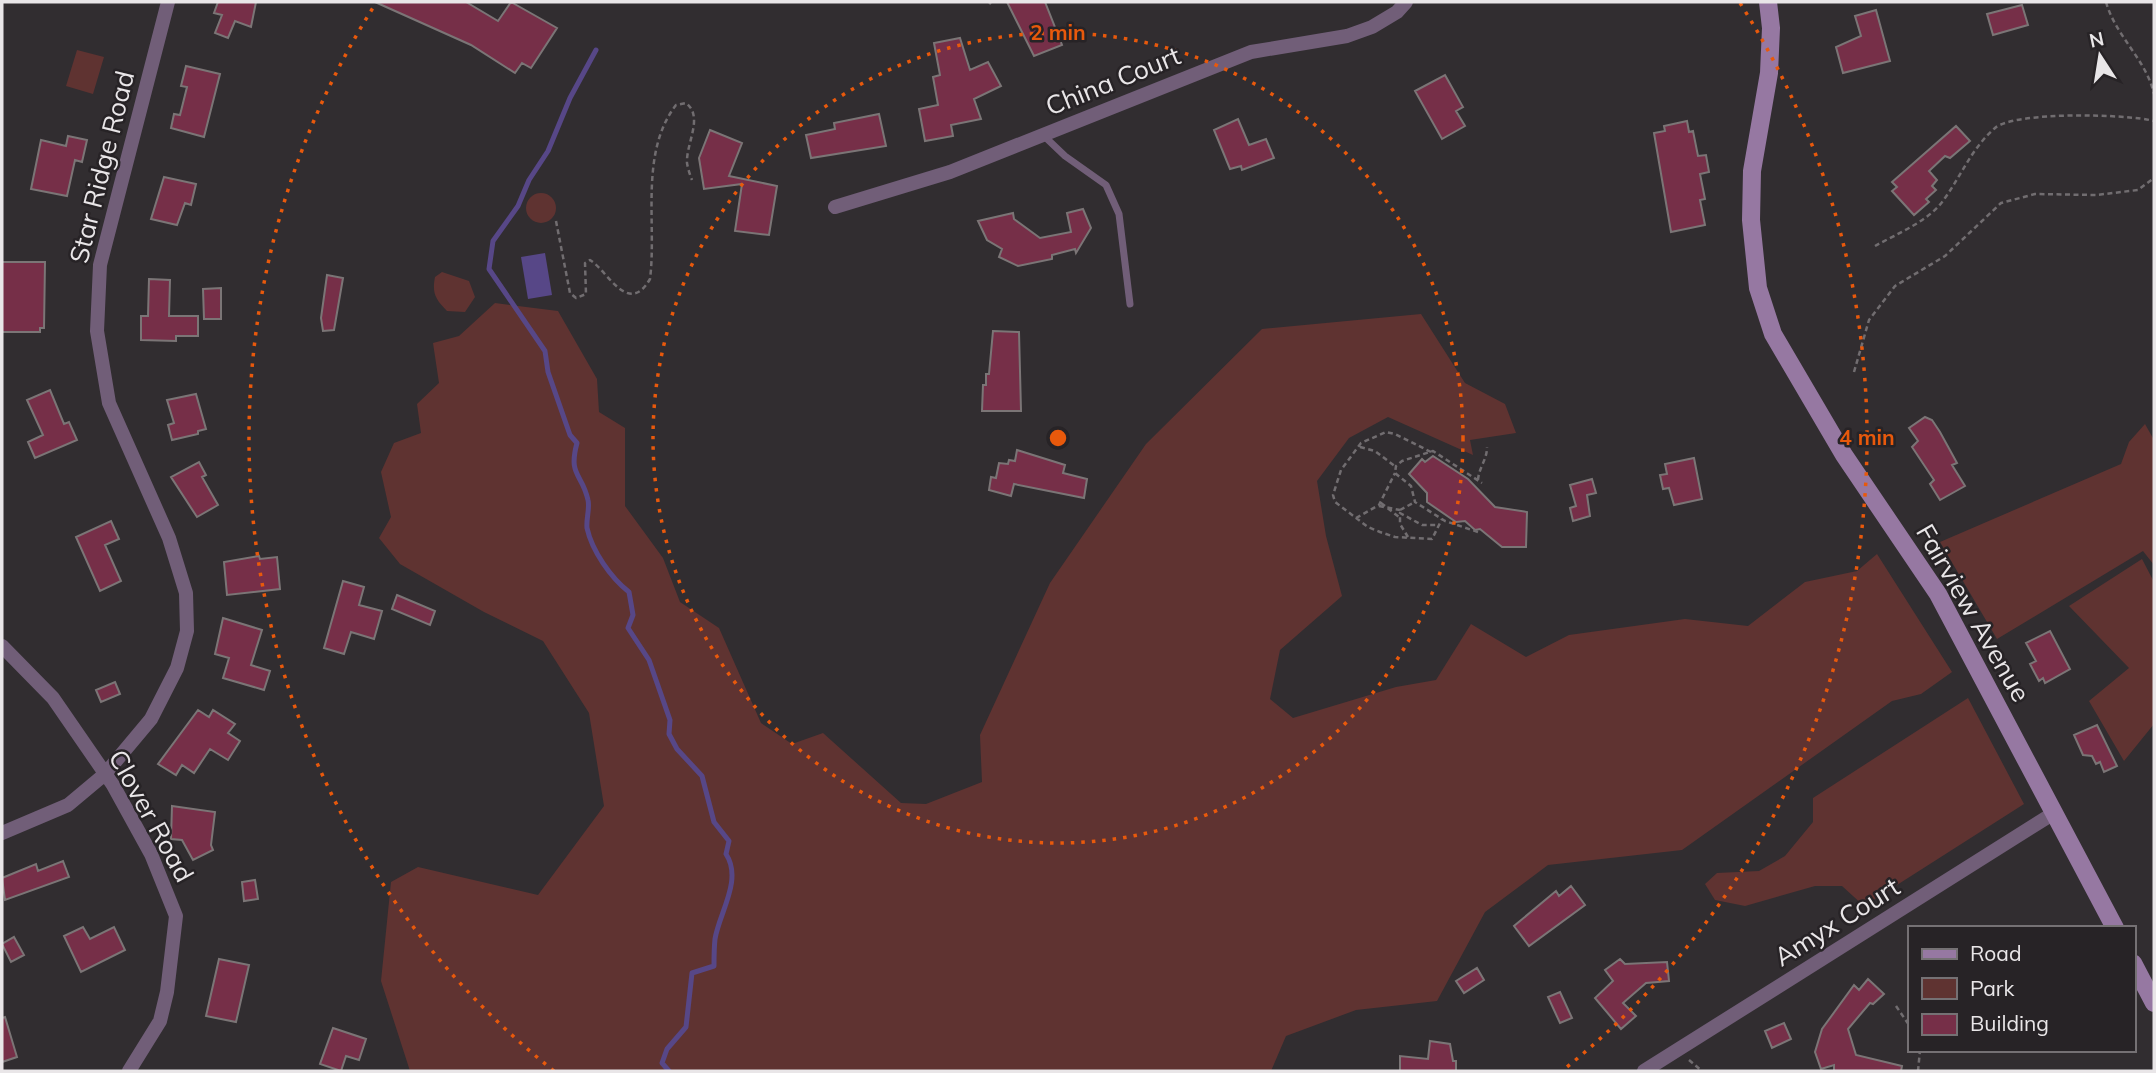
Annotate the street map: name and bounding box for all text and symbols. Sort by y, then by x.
text: 2 min [1030,19,1086,45]
north arrow [2065,21,2135,91]
text: N [2087,26,2106,53]
street label: China Court [1040,38,1185,123]
street label: Star Ridge Road [62,67,141,267]
text: 4 min [1839,424,1895,450]
centre of rings [1046,426,1070,450]
street label: Fairview Avenue [1909,518,2038,708]
street label: Clover Road [102,744,201,888]
street label: Amyx Court [1768,870,1906,973]
legend [1908,926,2135,1052]
text: Road [1970,940,2021,966]
text: Park [1970,975,2014,1001]
text: Building [1970,1010,2049,1036]

